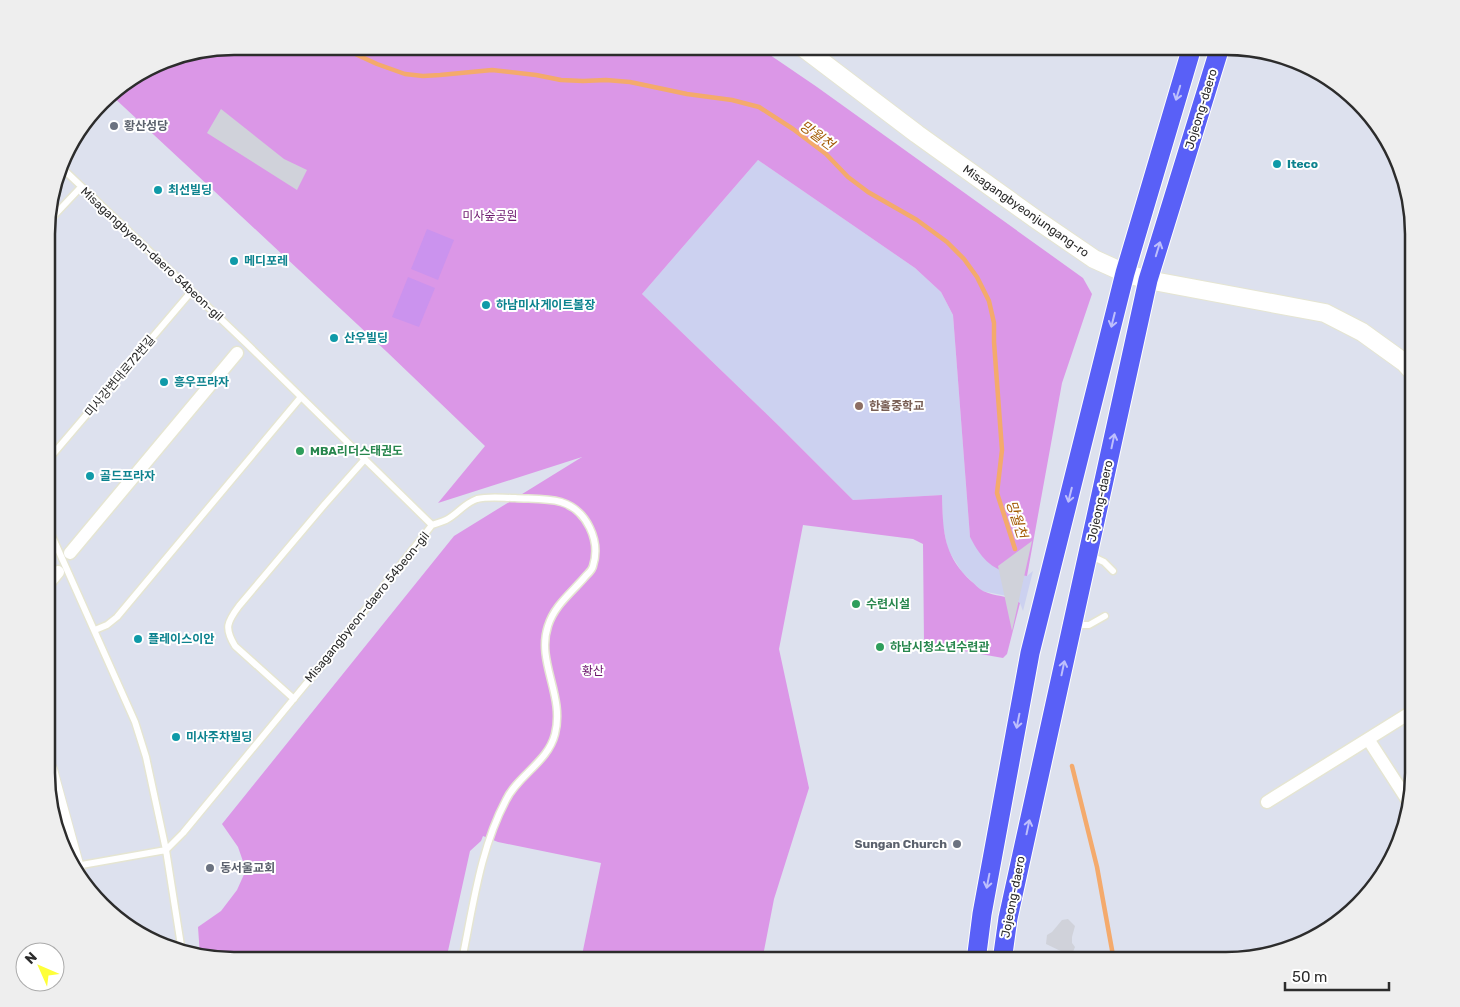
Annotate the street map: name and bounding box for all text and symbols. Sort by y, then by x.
street label: Jojeong-daero [1182,67,1220,151]
one-way arrow [1173,85,1183,101]
water label: 망월천 [796,117,838,154]
place label: 황산성당 [124,119,168,133]
marker: 황산성당 [108,120,120,132]
place label: Iteco [1287,157,1318,171]
marker: Iteco [1271,158,1283,170]
street label: Misagangbyeonjungang-ro [960,162,1092,260]
place label: 최선빌딩 [168,183,212,197]
street label: Misagangbyeon-daero 54beon-gil [78,184,226,324]
marker: 최선빌딩 [152,184,164,196]
park label: 미사숲공원 [462,209,518,223]
one-way arrow [1153,241,1163,257]
place label: 메디포레 [244,254,288,268]
marker: 메디포레 [228,255,240,267]
place label: 하남미사게이트볼장 [496,298,595,312]
marker: 하남미사게이트볼장 [480,299,492,311]
one-way arrow [1108,312,1117,328]
place label: 산우빌딩 [344,331,388,345]
marker: 산우빌딩 [328,332,340,344]
street label: 미사강변대로72번길 [82,333,158,419]
place label: 흥우프라자 [174,375,229,389]
marker: 흥우프라자 [158,376,170,388]
place label: 한홀중학교 [869,399,924,413]
marker: 한홀중학교 [853,400,865,412]
one-way arrow [1109,434,1118,450]
place label: MBA리더스태권도 [310,444,403,458]
marker: MBA리더스태권도 [294,445,306,457]
street label: Jojeong-daero [1085,459,1116,543]
place label: 골드프라자 [100,469,155,483]
marker: 골드프라자 [84,470,96,482]
one-way arrow [1065,486,1074,502]
water label: 망월천 [1002,498,1031,541]
street label: Misagangbyeon-daero 54beon-gil [302,529,432,685]
place label: 수련시설 [866,597,910,611]
marker: 수련시설 [850,598,862,610]
place label: 플레이스이안 [148,632,214,646]
marker: 플레이스이안 [132,633,144,645]
place label: 하남시청소년수련관 [890,640,989,654]
marker: 하남시청소년수련관 [874,641,886,653]
one-way arrow [1058,661,1068,677]
park label: 황산 [582,664,604,678]
one-way arrow [1012,713,1022,729]
place label: 미사주차빌딩 [186,730,252,744]
marker: 미사주차빌딩 [170,731,182,743]
one-way arrow [1023,819,1033,835]
place label: Sungan Church [854,837,947,851]
marker: Sungan Church [951,838,963,850]
street label: Jojeong-daero [998,855,1028,939]
place label: 동서울교회 [220,861,275,875]
marker: 동서울교회 [204,862,216,874]
one-way arrow [982,873,992,889]
north arrow [15,942,65,992]
text: N [22,949,41,968]
scale bar [1285,960,1389,992]
text: 50 m [1292,968,1327,986]

